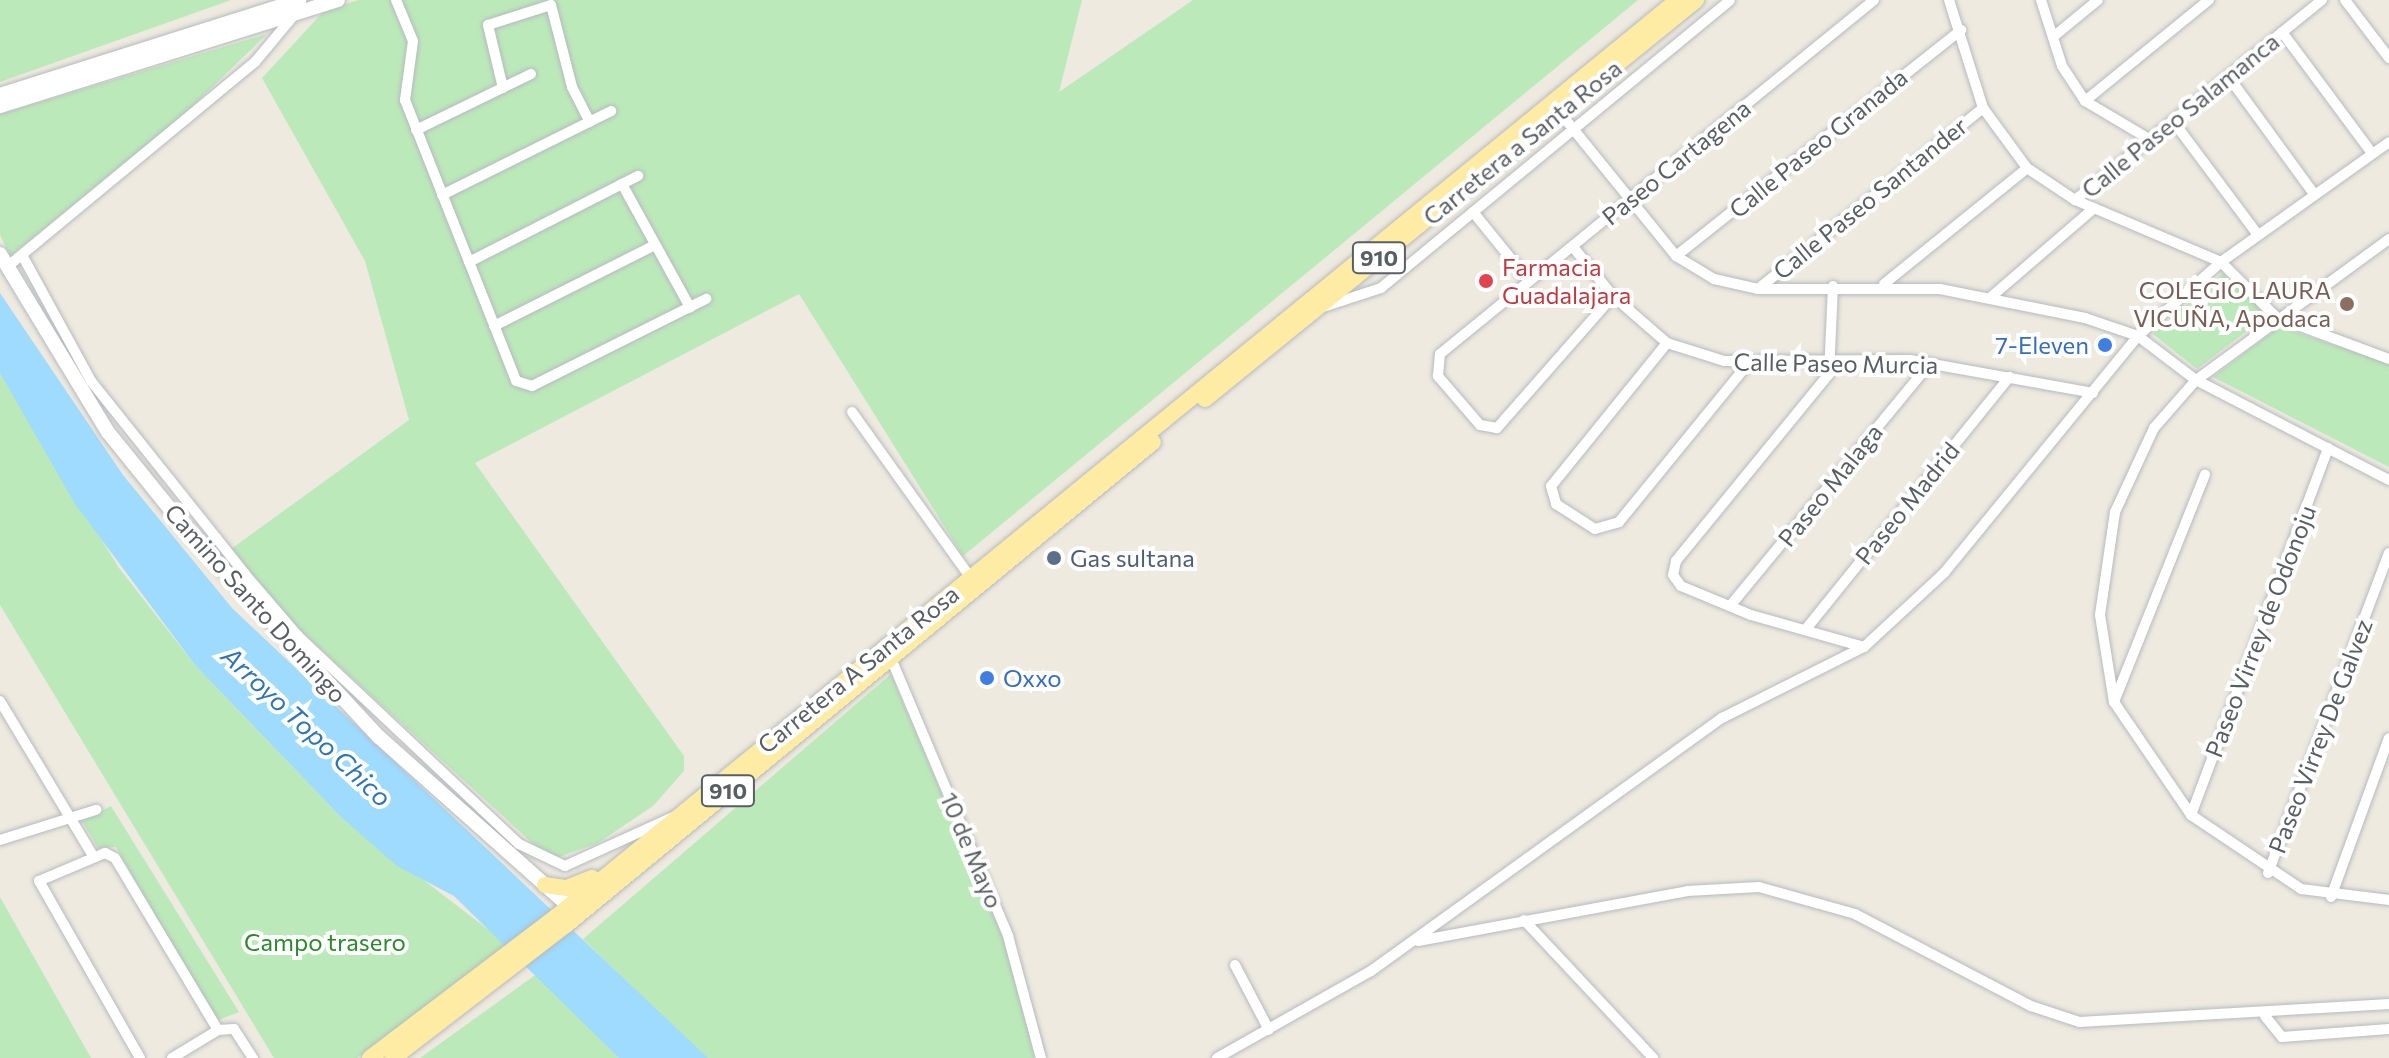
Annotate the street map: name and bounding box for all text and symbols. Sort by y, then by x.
street label: Calle Paseo Salamanca [2076,27,2284,203]
street label: Carretera a Santa Rosa [1417,53,1627,231]
street label: Calle Paseo Granada [1723,62,1913,224]
street label: Paseo Cartagena [1596,93,1756,231]
street label: Calle Paseo Santander [1767,111,1973,285]
road number: 910 [1351,240,1407,276]
place label: Farmacia Guadalajara [1502,253,1631,309]
marker: Farmacia Guadalajara [1477,272,1495,290]
place label: COLEGIO LAURA VICUÑA, Apodaca [2133,276,2331,332]
marker: COLEGIO LAURA VICUÑA, Apodaca [2338,295,2356,313]
place label: 7-Eleven [1995,331,2089,359]
marker: 7-Eleven [2096,336,2114,354]
street label: Calle Paseo Murcia [1733,347,1939,379]
street label: Paseo Malaga [1772,418,1888,552]
street label: Paseo Madrid [1849,436,1965,570]
street label: Camino Santo Domingo [159,498,353,708]
street label: Paseo Virrey de Odonoju [2199,501,2321,761]
place label: Gas sultana [1070,544,1195,572]
marker: Gas sultana [1045,549,1063,567]
street label: Carretera A Santa Rosa [752,579,964,759]
street label: Paseo Virrey De Galvez [2262,615,2378,857]
water label: Arroyo Topo Chico [216,639,398,813]
place label: Oxxo [1003,664,1062,692]
marker: Oxxo [978,669,996,687]
road number: 910 [700,773,756,809]
street label: 10 de Mayo [935,788,1009,912]
park label: Campo trasero [244,928,406,956]

